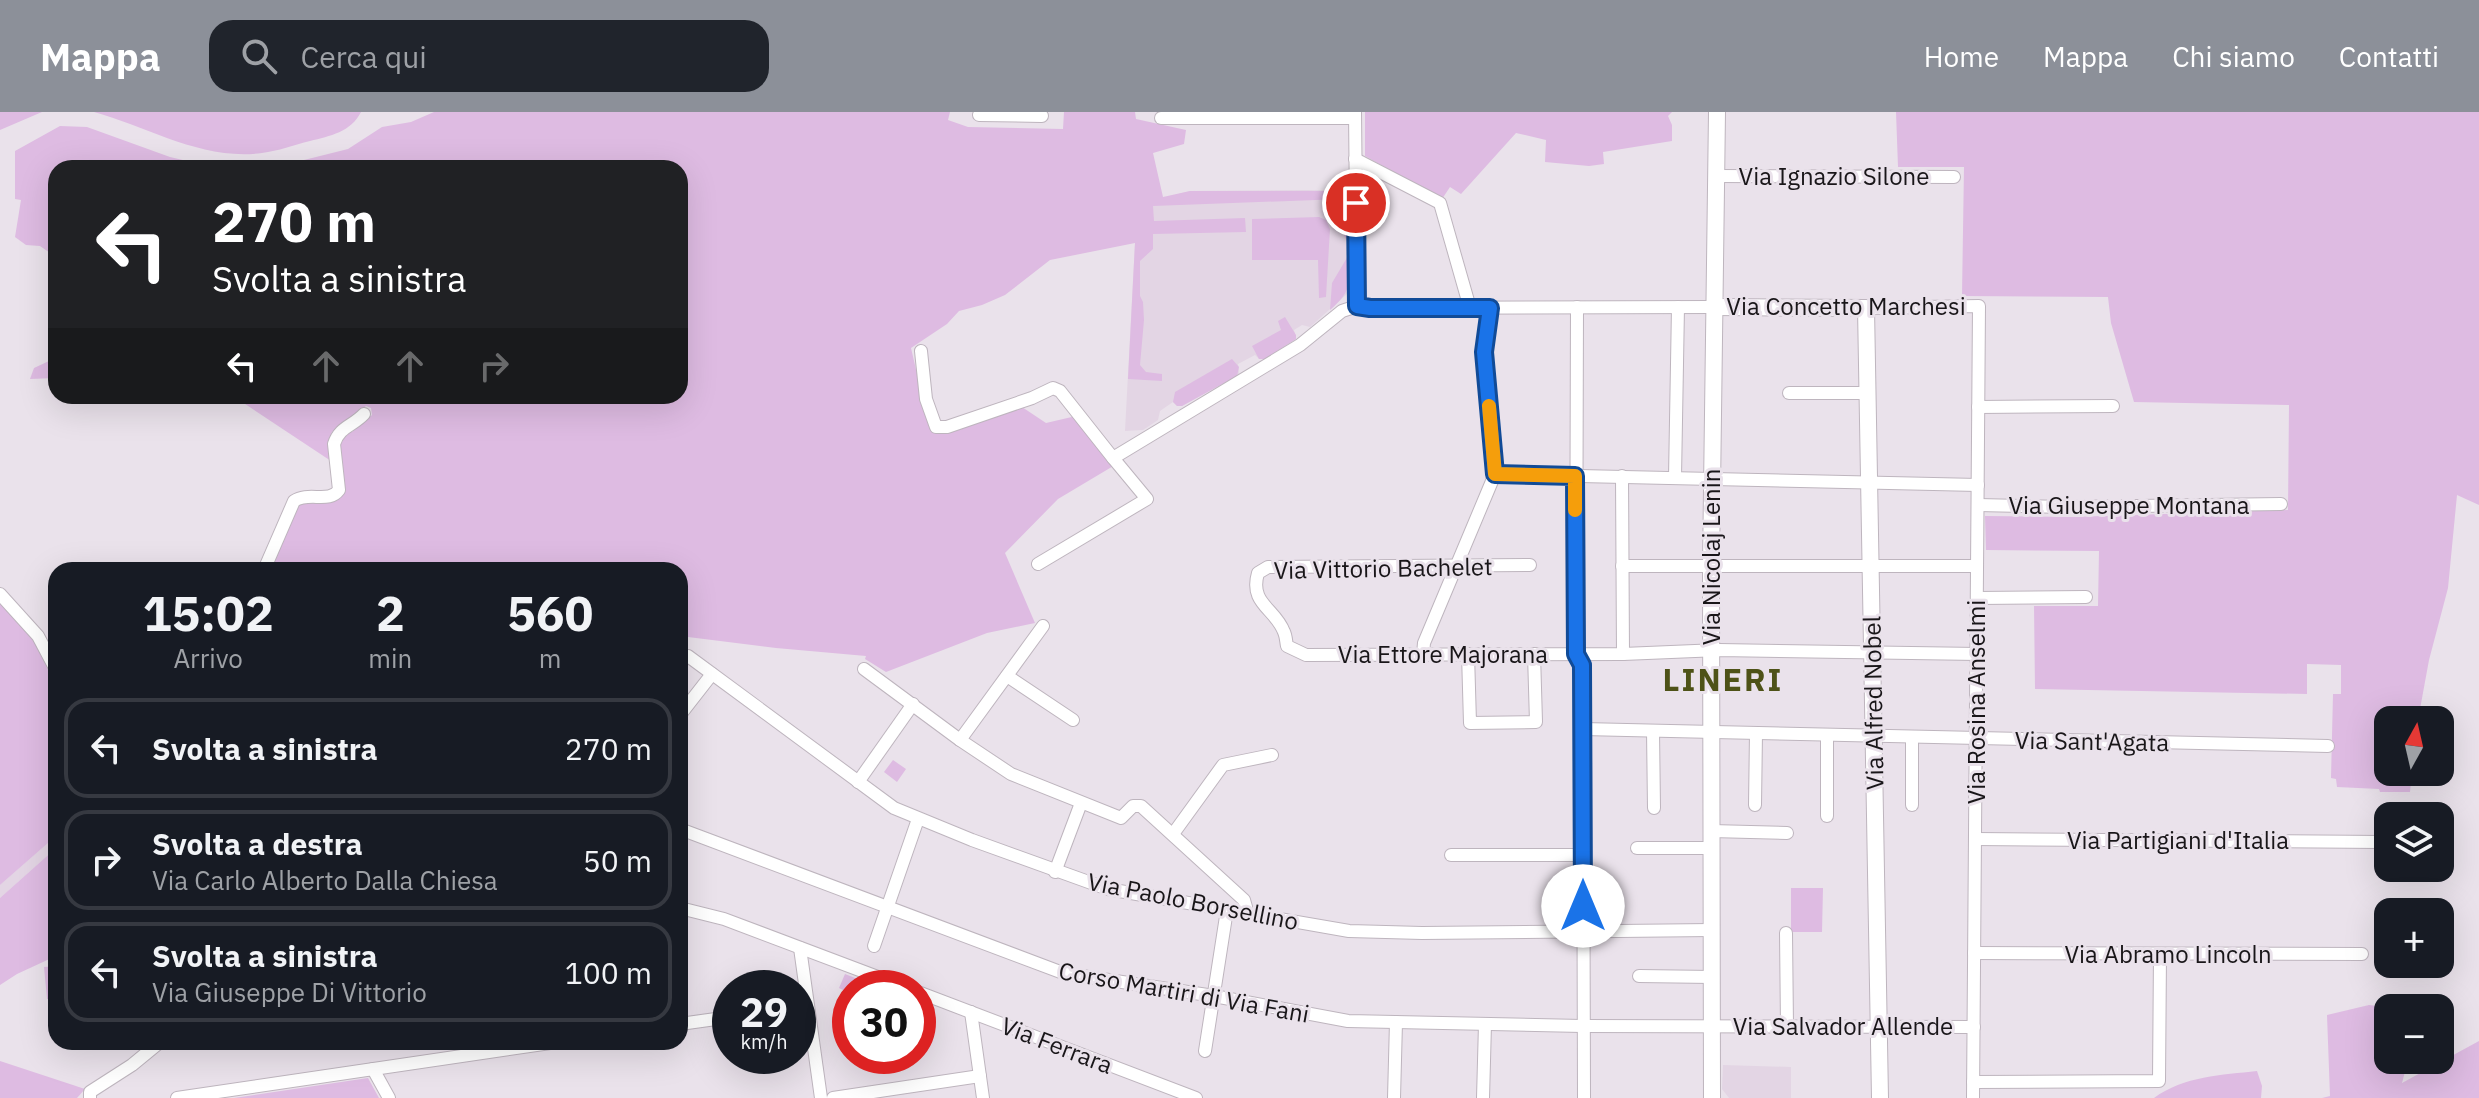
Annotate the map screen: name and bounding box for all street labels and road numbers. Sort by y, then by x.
street label: Via Ignazio Silone [1739,160,1929,192]
street label: Via Concetto Marchesi [1726,290,1966,322]
street label: Via Nicolaj Lenin [1695,469,1727,645]
street label: Via Giuseppe Montana [2008,489,2250,521]
street label: Via Vittorio Bachelet [1273,550,1493,586]
street label: Via Rosina Anselmi [1960,600,1992,804]
street label: Via Alfred Nobel [1855,616,1891,790]
street label: Via Ettore Majorana [1338,638,1548,670]
street label: Via Sant'Agata [2014,724,2170,758]
street label: Via Partigiani d'Italia [2067,824,2289,856]
street label: Via Paolo Borsellino [1085,865,1301,937]
street label: Via Abramo Lincoln [2064,938,2272,970]
street label: Corso Martiri di Via Fani [1056,954,1312,1030]
street label: Via Ferrara [997,1009,1117,1081]
street label: Via Salvador Allende [1733,1010,1953,1042]

